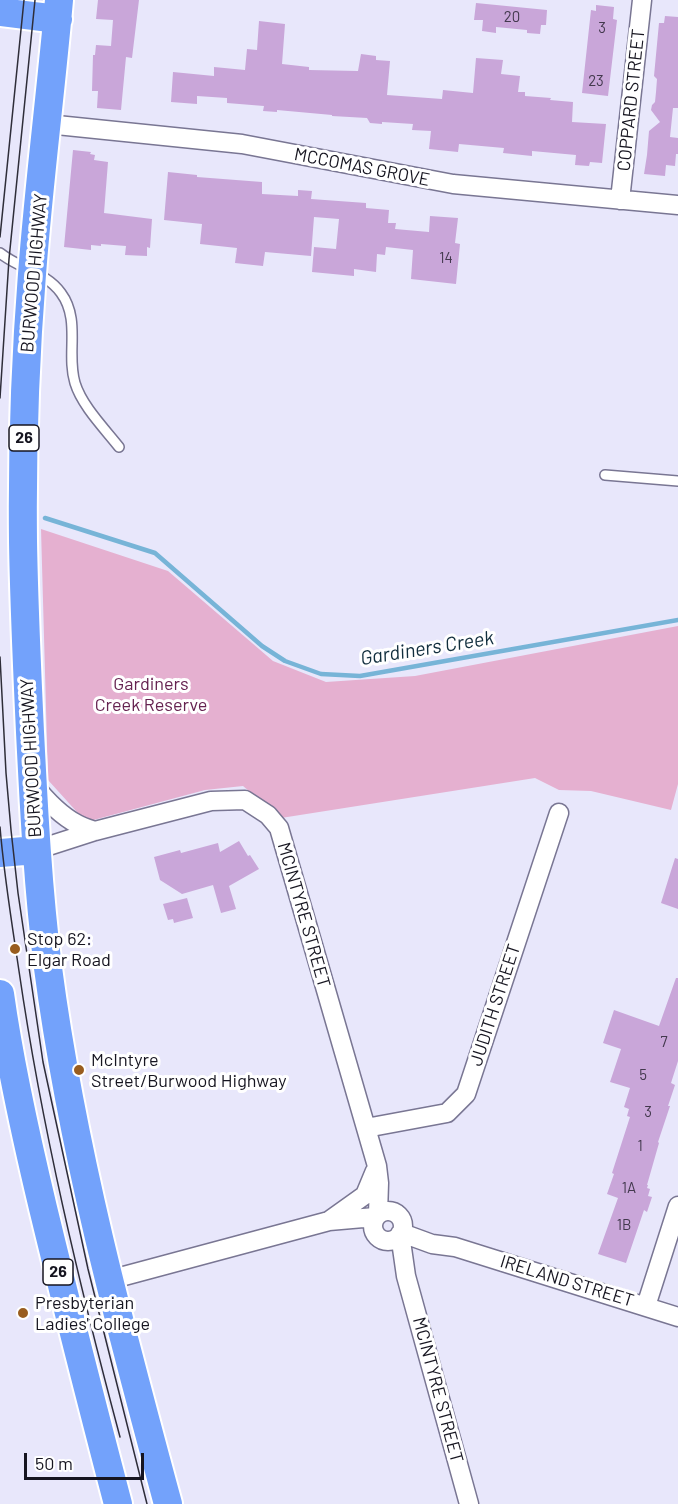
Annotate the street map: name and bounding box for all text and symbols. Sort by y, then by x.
house number: 20 [504,8,520,26]
house number: 3 [598,19,606,37]
street label: COPPARD STREET [613,28,649,172]
house number: 23 [588,72,604,90]
street label: MCCOMAS GROVE [292,143,432,191]
street label: BURWOOD HIGHWAY [16,193,52,353]
house number: 14 [439,249,453,267]
road number: 26 [9,425,39,451]
water label: Gardiners Creek [359,626,495,670]
park label: Gardiners Creek Reserve [95,673,207,716]
street label: BURWOOD HIGHWAY [16,678,46,838]
street label: MCINTYRE STREET [273,840,335,990]
place label: Stop 62: Elgar Road [27,928,111,970]
street label: JUDITH STREET [465,941,525,1069]
marker: Stop 62: Elgar Road [8,942,22,956]
house number: 7 [660,1033,668,1051]
place label: McIntyre Street/Burwood Highway [91,1049,286,1092]
marker: McIntyre Street/Burwood Highway [72,1063,86,1077]
house number: 5 [639,1066,647,1084]
house number: 3 [644,1103,652,1121]
house number: 1 [637,1137,643,1155]
house number: 1A [622,1179,636,1197]
house number: 1B [617,1216,631,1234]
street label: IRELAND STREET [498,1250,636,1312]
road number: 26 [43,1259,73,1285]
place label: Presbyterian Ladies' College [35,1292,150,1334]
marker: Presbyterian Ladies' College [16,1306,30,1320]
street label: MCINTYRE STREET [408,1315,468,1465]
scale bar [27,1441,147,1479]
text: 50 m [35,1452,73,1474]

